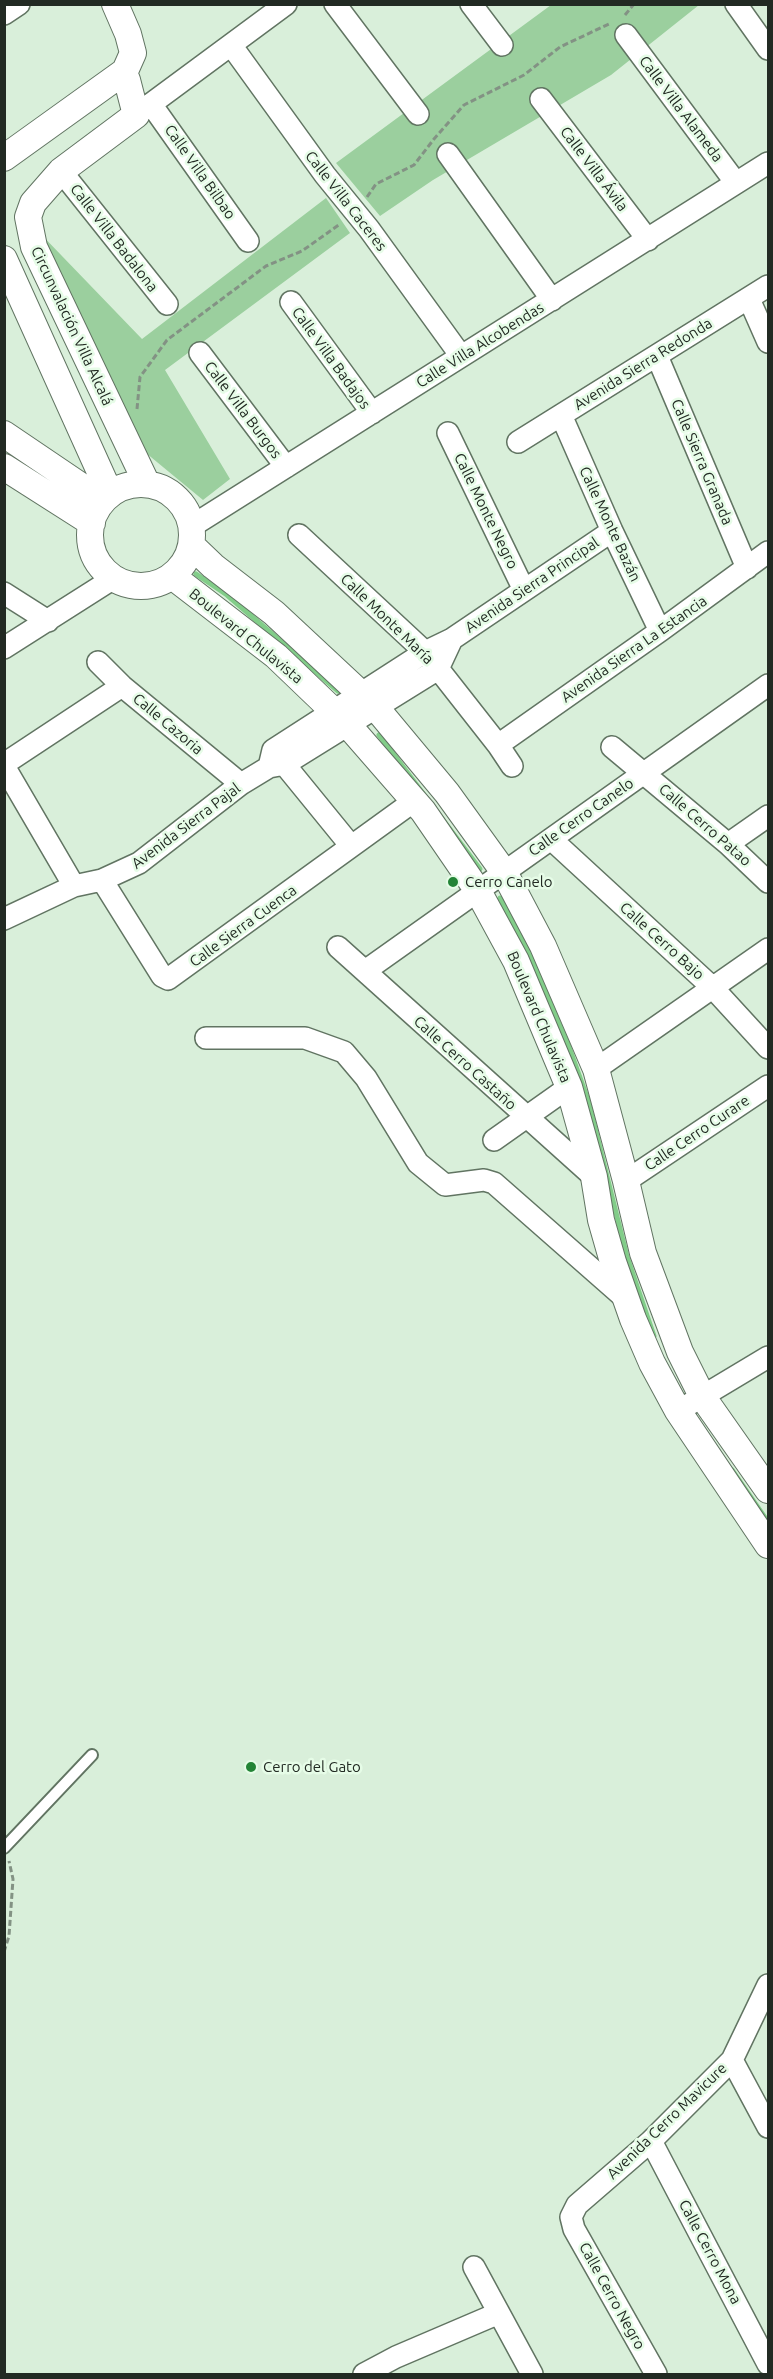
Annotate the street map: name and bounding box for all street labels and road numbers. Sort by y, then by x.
street label: Calle Villa Alameda [635,52,727,166]
street label: Calle Villa Bilbao [161,121,239,223]
street label: Calle Villa Ávila [556,123,632,215]
street label: Calle Villa Caceres [301,147,391,255]
street label: Calle Villa Badalona [66,180,162,296]
street label: Circunvalación Villa Alcalá [27,244,117,408]
street label: Calle Villa Alcobendas [413,298,547,392]
street label: Calle Villa Badajos [288,303,374,413]
street label: Avenida Sierra Redonda [570,314,716,414]
street label: Calle Villa Burgos [201,358,285,462]
street label: Calle Sierra Granada [667,396,737,528]
street label: Calle Monte Negro [450,450,522,572]
street label: Calle Monte Bazán [575,464,645,584]
street label: Avenida Sierra Principal [462,534,602,636]
street label: Calle Monte María [337,570,437,668]
street label: Boulevard Chulavista [186,585,306,687]
street label: Avenida Sierra La Estancia [558,592,710,706]
street label: Calle Cazoria [129,689,207,759]
street label: Calle Cerro Canelo [525,774,637,860]
street label: Avenida Sierra Pajal [128,779,244,873]
street label: Calle Cerro Patao [655,780,755,870]
street label: Calle Sierra Cuenca [186,881,300,971]
street label: Calle Cerro Bajo [616,898,708,984]
street label: Boulevard Chulavista [503,949,575,1085]
street label: Calle Cerro Castaño [410,1012,520,1114]
street label: Calle Cerro Curare [641,1091,753,1175]
street label: Avenida Cerro Mavicure [603,2059,731,2183]
street label: Calle Cerro Mona [675,2197,745,2307]
street label: Calle Cerro Negro [575,2239,649,2353]

